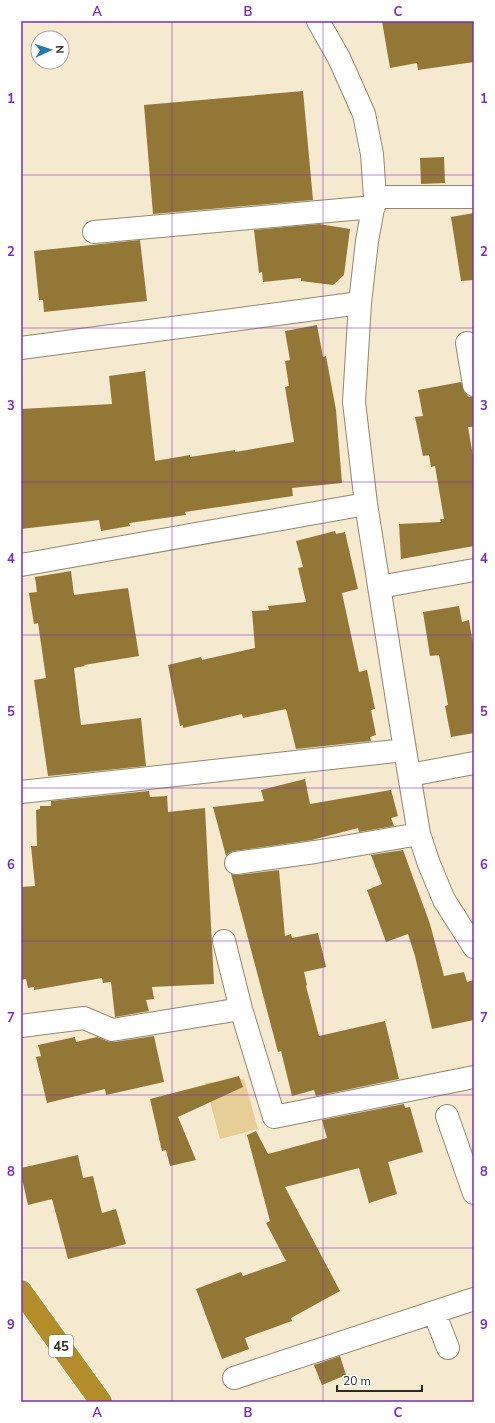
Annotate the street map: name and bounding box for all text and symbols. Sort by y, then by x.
text: A [92,3,102,21]
text: B [244,3,253,21]
text: C [394,3,403,21]
north arrow [30,30,70,70]
text: N [52,45,67,54]
text: 1 [7,90,15,108]
text: 1 [480,90,488,108]
text: 2 [7,243,15,261]
text: 2 [480,243,488,261]
text: 3 [7,397,15,415]
text: 3 [480,397,488,415]
text: 4 [7,550,15,568]
text: 4 [480,550,488,568]
text: 5 [7,703,15,721]
text: 5 [480,703,488,721]
text: 6 [7,856,15,874]
text: 6 [480,856,488,874]
text: 7 [7,1009,15,1027]
text: 7 [480,1009,488,1027]
text: 8 [7,1163,15,1181]
text: 8 [480,1163,488,1181]
text: 9 [7,1316,15,1334]
text: 9 [480,1316,488,1334]
road number: 45 [49,1335,73,1357]
scale bar [337,1367,422,1393]
text: 20 m [343,1373,371,1389]
text: A [92,1404,102,1422]
text: B [244,1404,253,1422]
text: C [394,1404,403,1422]

